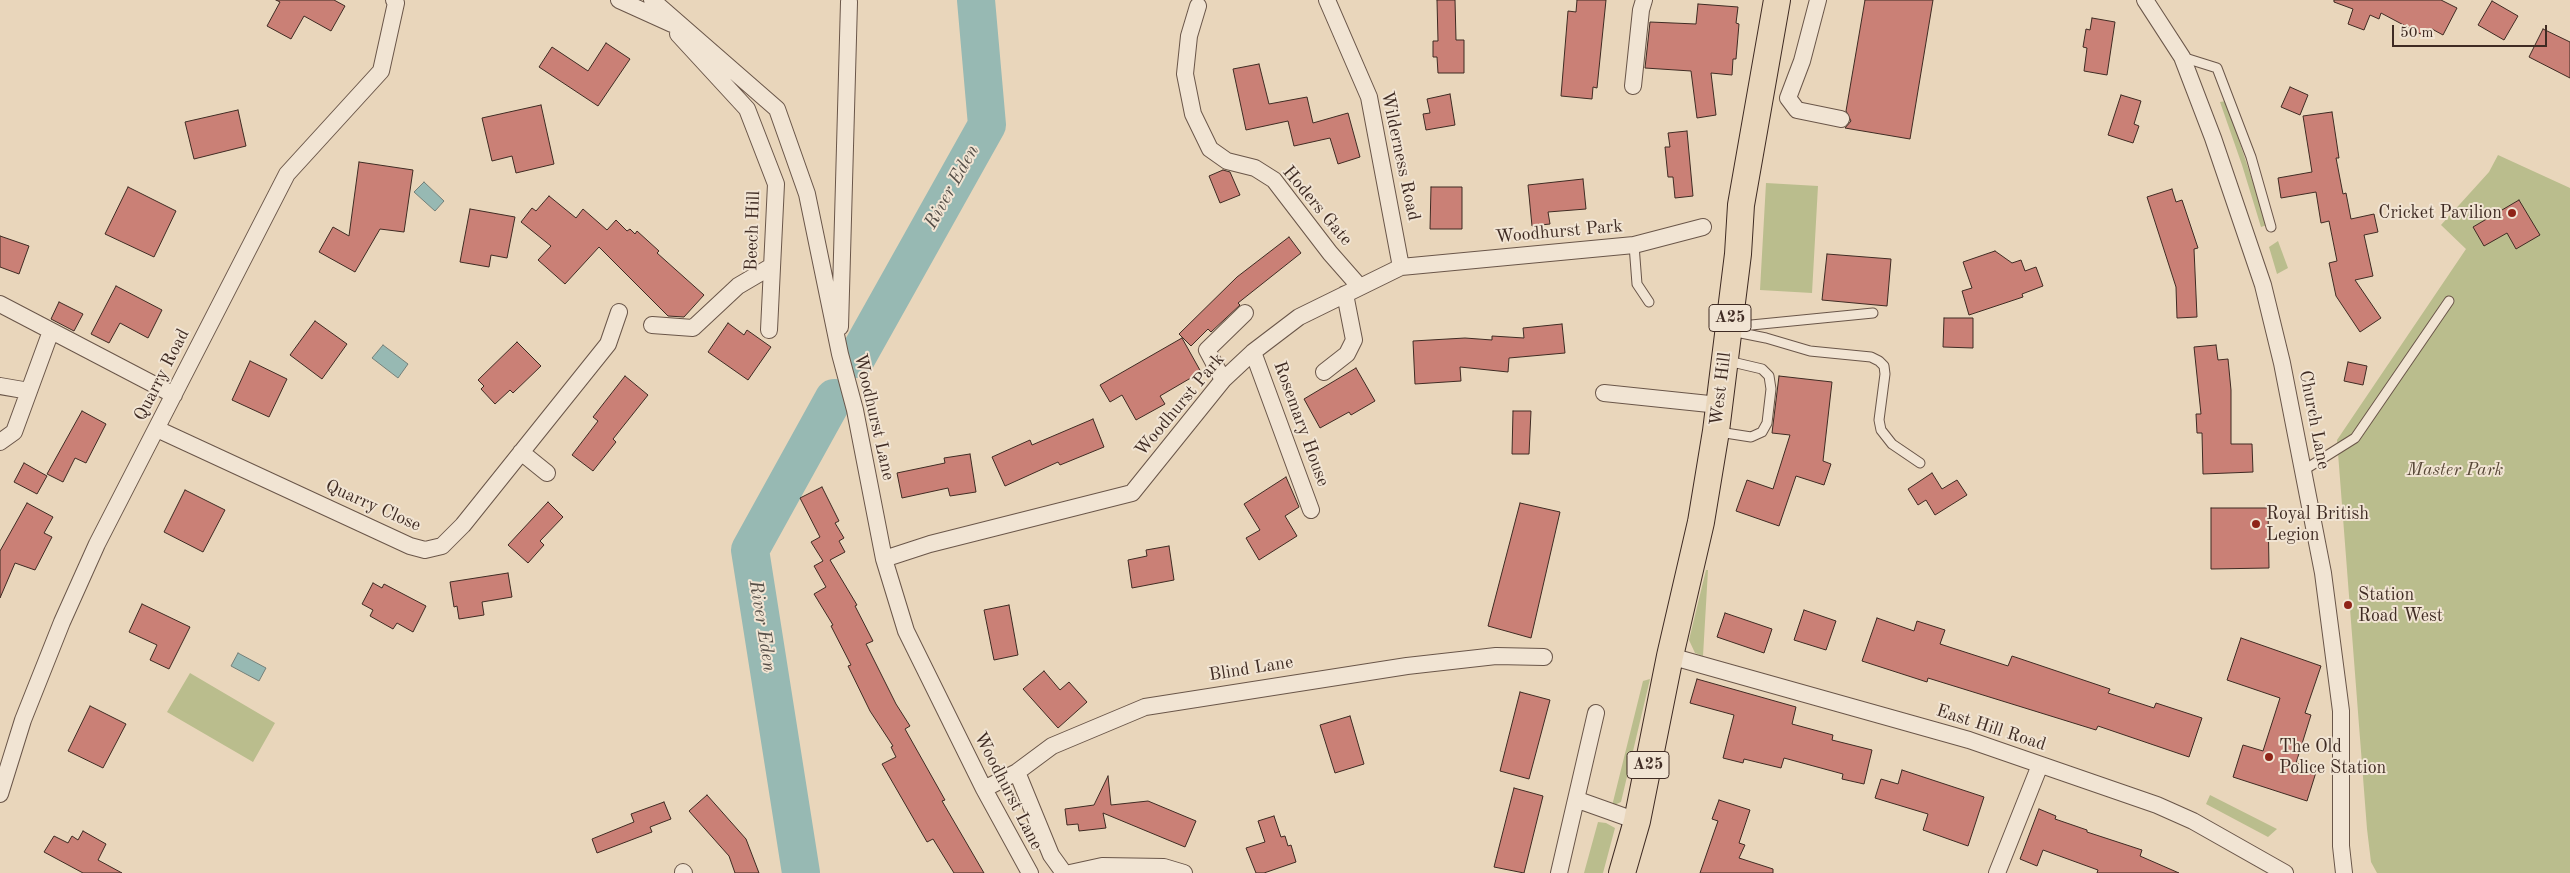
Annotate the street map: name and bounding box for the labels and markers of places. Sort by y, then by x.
place label: Cricket Pavilion [2378,202,2502,224]
marker: Cricket Pavilion [2506,207,2518,219]
place label: Royal British Legion [2266,503,2369,546]
marker: Royal British Legion [2250,518,2262,530]
place label: Station Road West [2358,584,2443,626]
marker: Station Road West [2342,599,2354,611]
place label: The Old Police Station [2279,736,2386,779]
marker: The Old Police Station [2263,751,2275,763]

